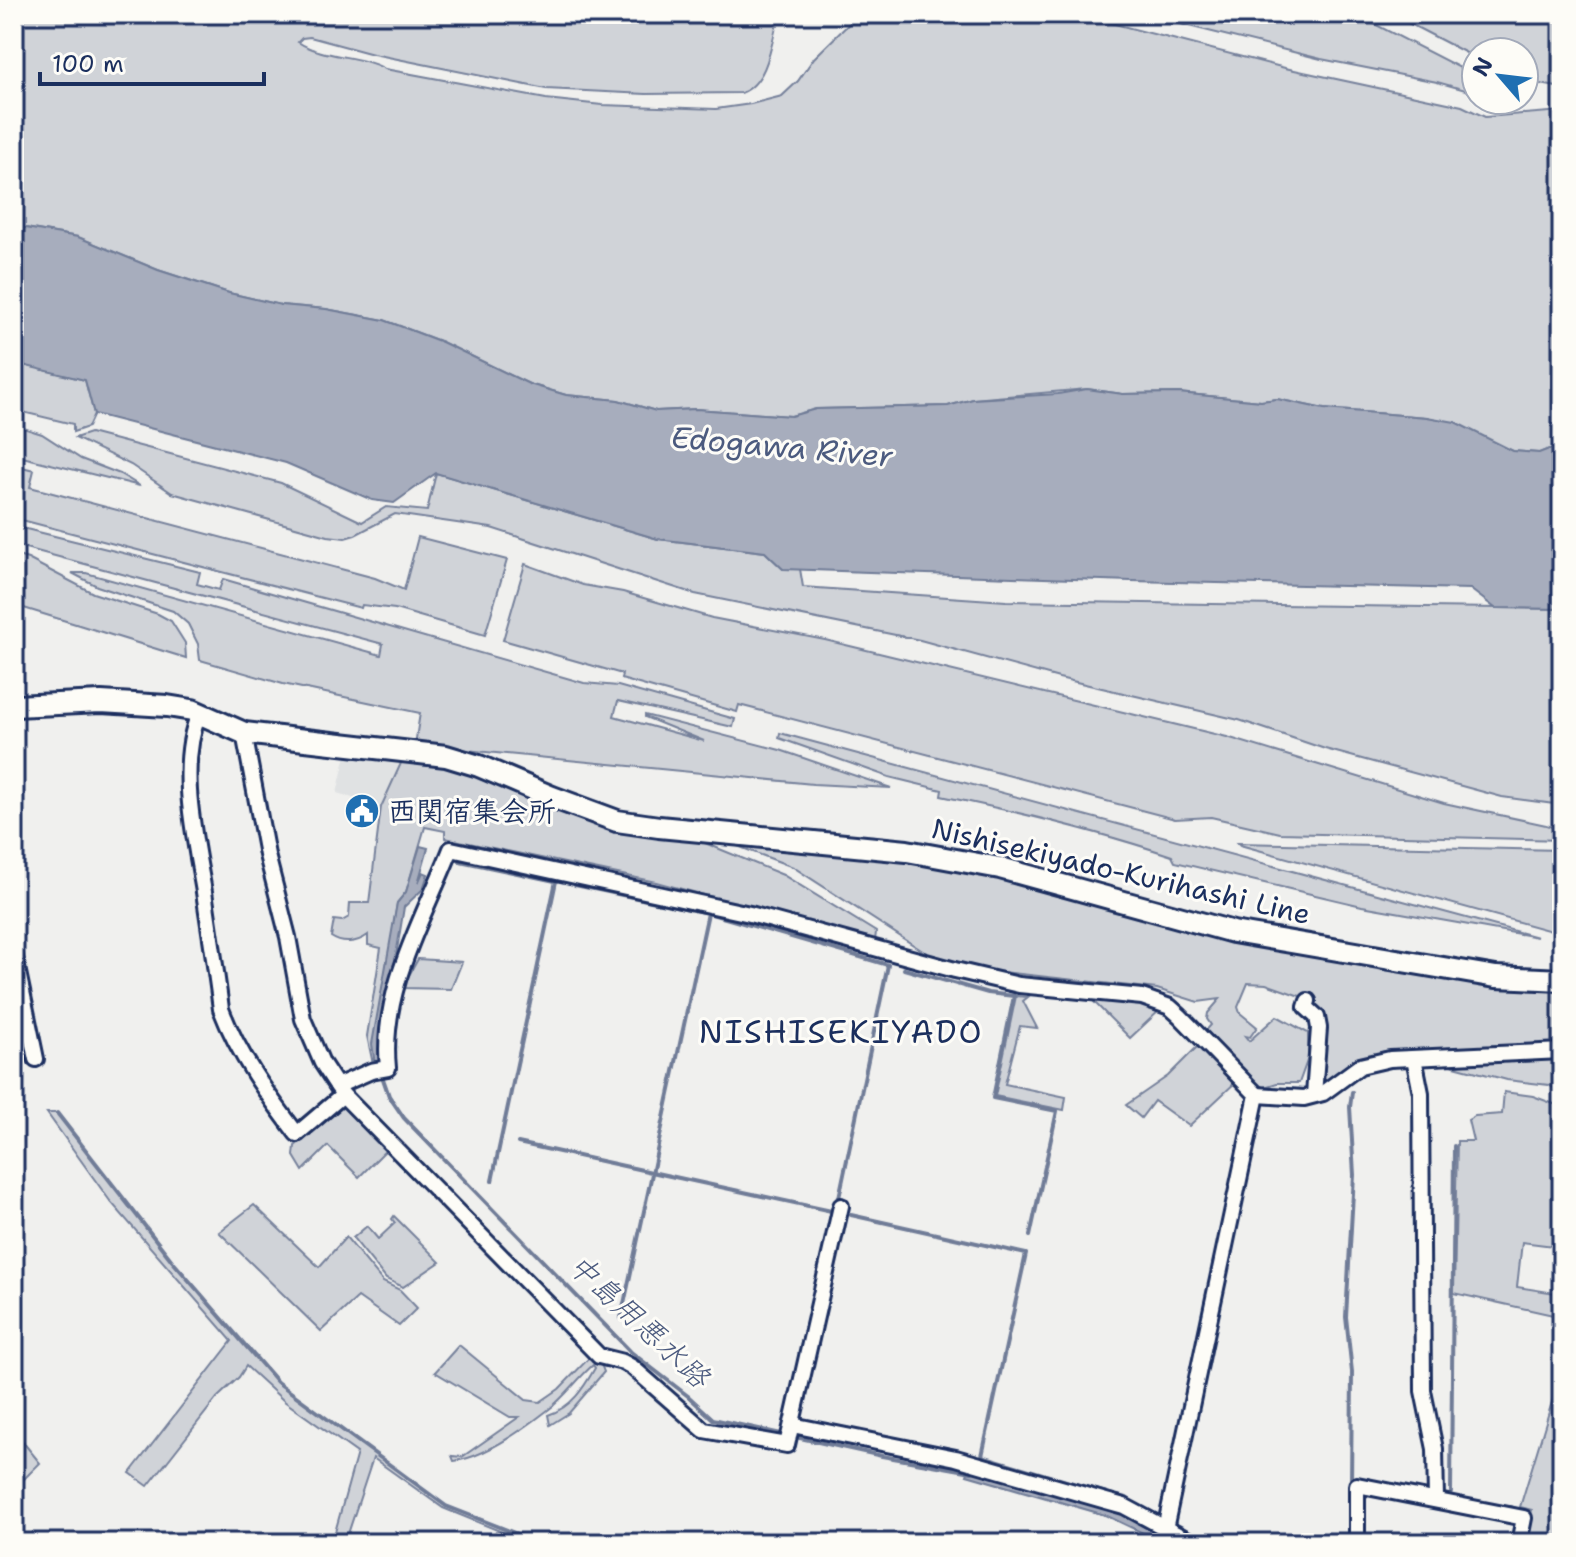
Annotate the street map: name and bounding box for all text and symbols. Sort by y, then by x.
scale bar [40,36,264,86]
north arrow [1460,36,1540,116]
text: 100 m [52,48,124,80]
text: N [1466,52,1500,81]
water label: Edogawa River [669,416,895,477]
public building icon: 西関宿集会所 [343,792,381,830]
place label: 西関宿集会所 [388,792,556,830]
street label: Nishisekiyado-Kurihashi Line [928,809,1314,933]
district label: NISHISEKIYADO [698,1010,984,1053]
water label: 中島用悪水路 [560,1244,721,1398]

